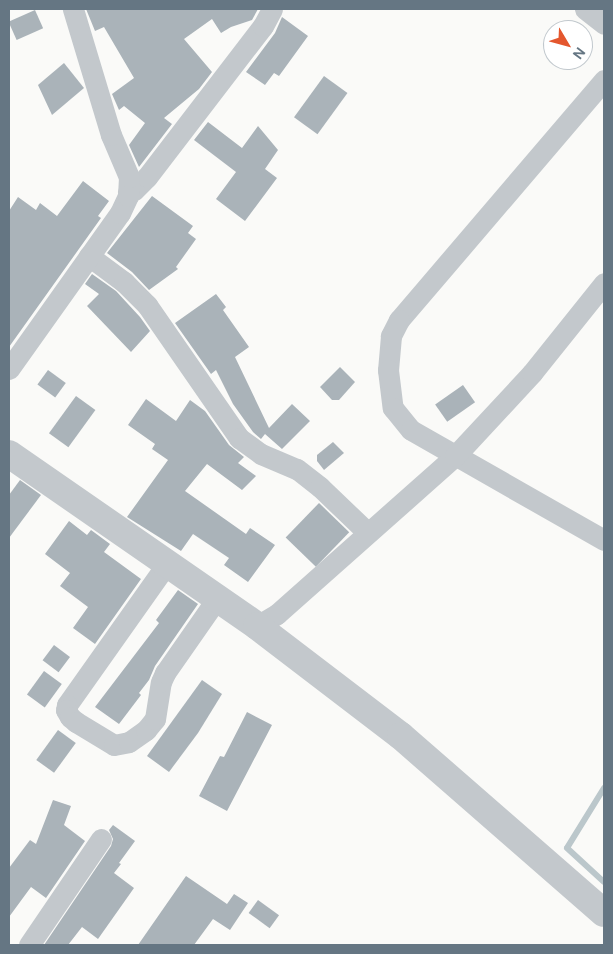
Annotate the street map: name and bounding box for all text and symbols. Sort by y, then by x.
north arrow [543,20,593,70]
text: N [569,44,589,63]

